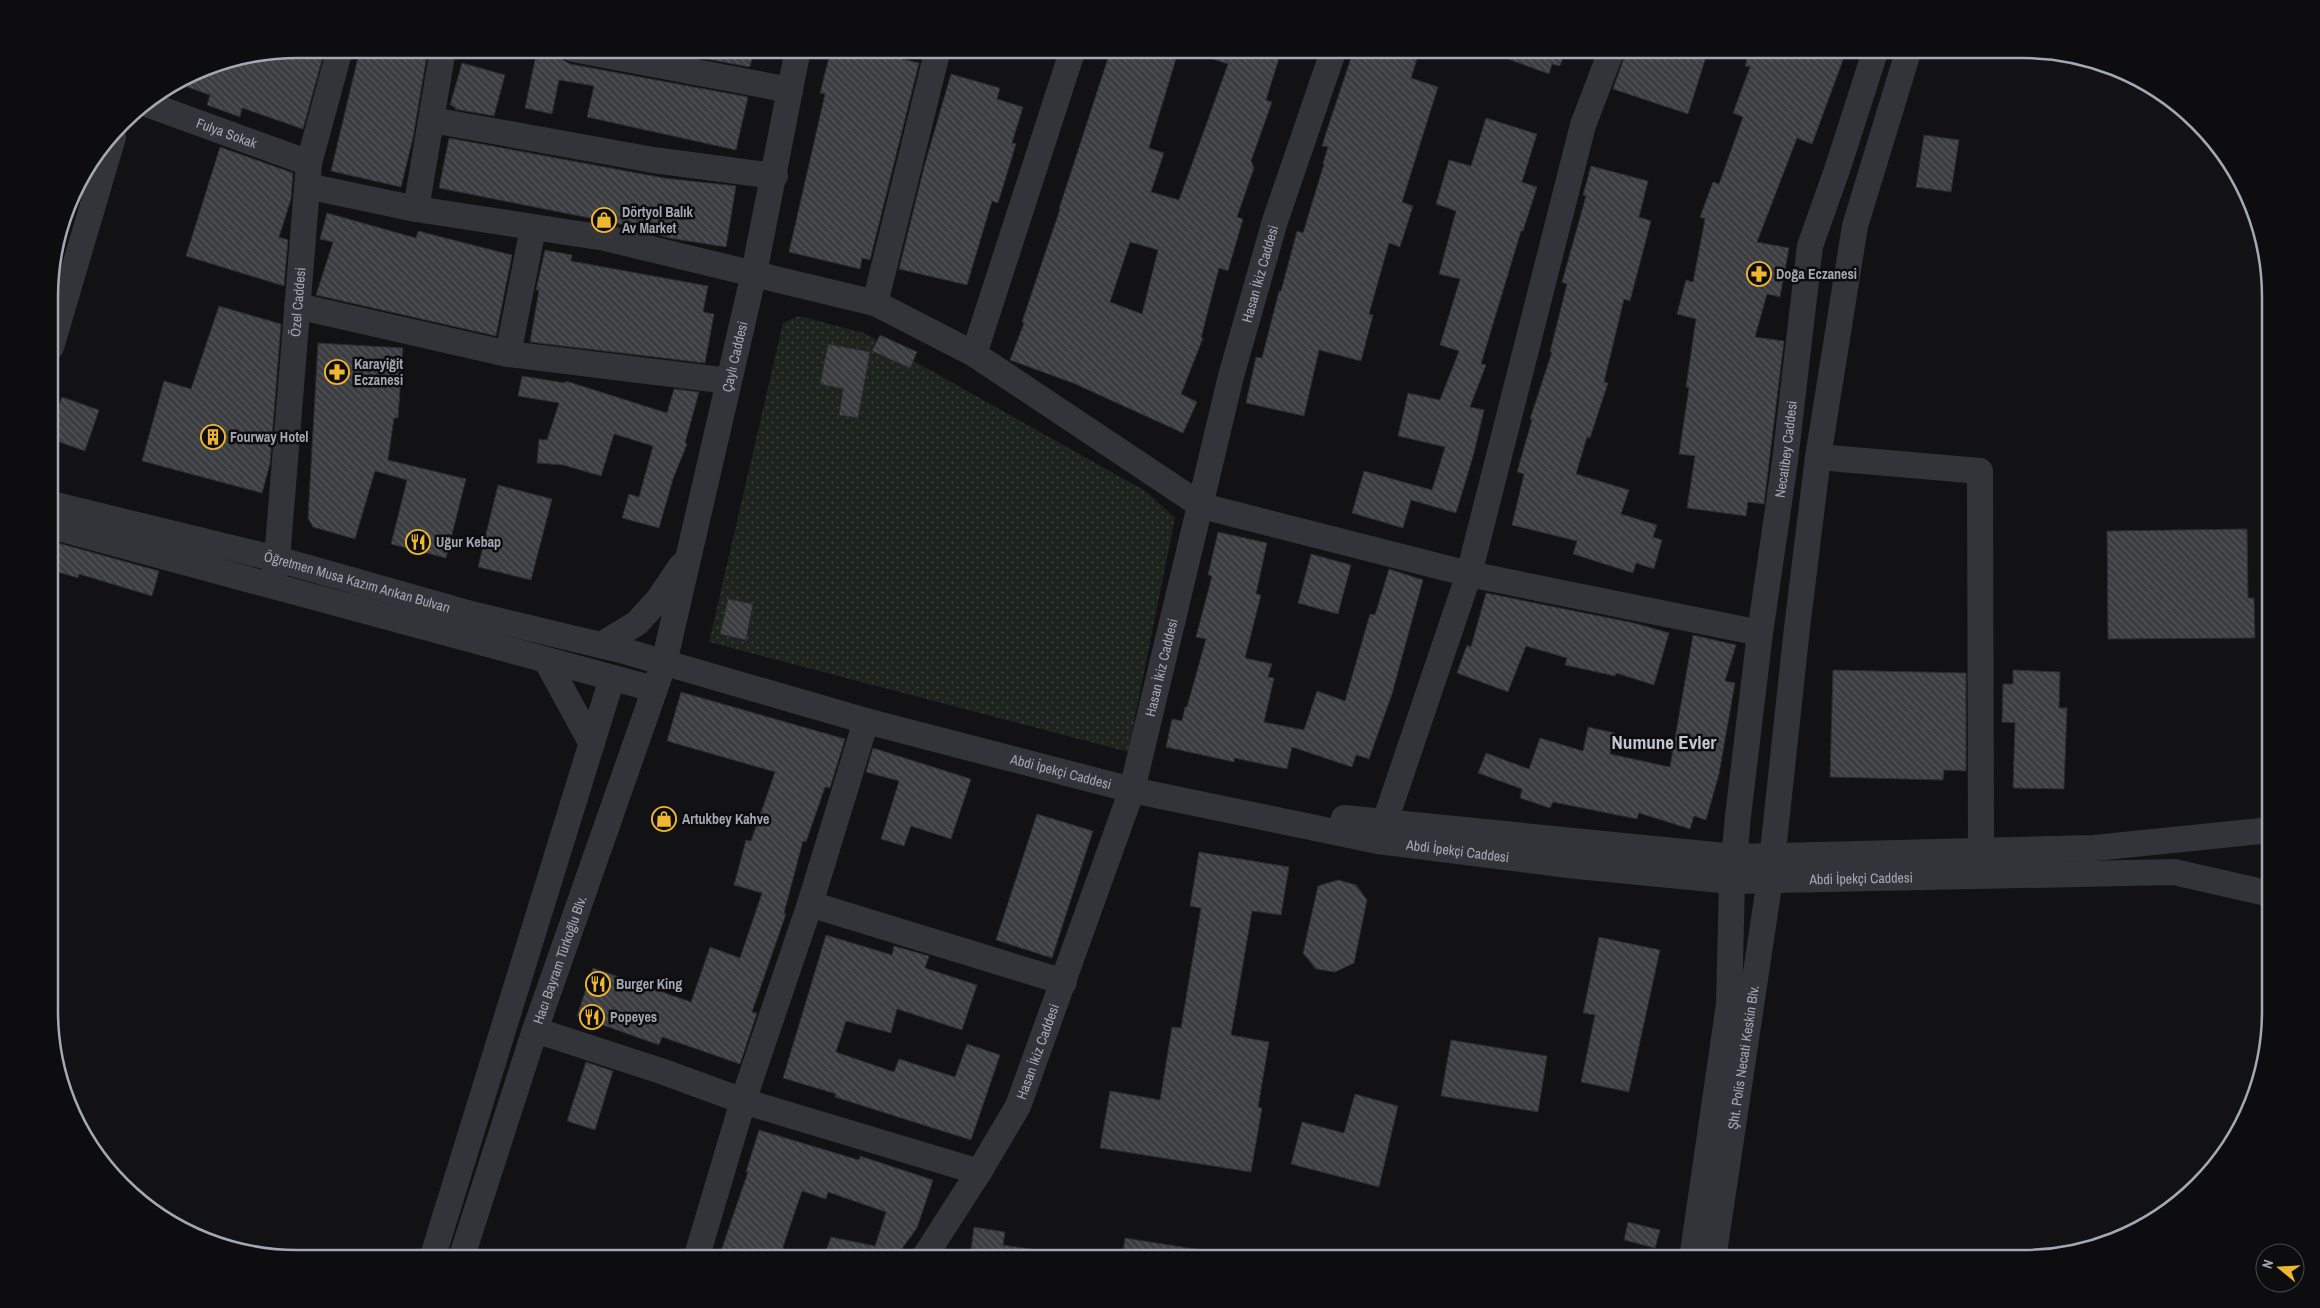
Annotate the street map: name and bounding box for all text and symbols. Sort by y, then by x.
street label: Fulya Sokak [194,114,260,152]
place label: Dörtyol Balık Av Market [622,203,693,237]
shop icon: Dörtyol Balık Av Market [591,207,617,233]
street label: Hasan İkiz Caddesi [1238,223,1282,324]
pharmacy icon: Doğa Eczanesi [1746,261,1772,287]
place label: Doğa Eczanesi [1776,265,1857,283]
street label: Özel Caddesi [286,267,310,338]
street label: Çaylı Caddesi [718,320,752,394]
place label: Karayiğit Eczanesi [354,355,403,389]
pharmacy icon: Karayiğit Eczanesi [324,359,350,385]
street label: Necatibey Caddesi [1771,400,1801,499]
building icon: Fourway Hotel [200,424,226,450]
place label: Fourway Hotel [230,428,309,446]
restaurant icon: Uğur Kebap [405,529,431,555]
place label: Uğur Kebap [436,533,501,551]
street label: Öğretmen Musa Kazım Arıkan Bulvarı [262,547,453,617]
street label: Hasan İkiz Caddesi [1141,617,1182,718]
district label: Numune Evler [1612,729,1716,755]
street label: Abdi İpekçi Caddesi [1008,750,1113,793]
shop icon: Artukbey Kahve [651,806,677,832]
place label: Artukbey Kahve [682,810,769,828]
street label: Abdi İpekçi Caddesi [1404,836,1510,866]
street label: Abdi İpekçi Caddesi [1808,868,1913,888]
street label: Hacı Bayram Türkoğlu Blv. [529,893,590,1026]
restaurant icon: Burger King [585,971,611,997]
place label: Burger King [616,975,682,993]
street label: Şht. Polis Necati Keskin Blv. [1724,984,1763,1131]
street label: Hasan İkiz Caddesi [1012,1001,1063,1102]
restaurant icon: Popeyes [579,1004,605,1030]
place label: Popeyes [610,1008,657,1026]
north arrow [2255,1243,2305,1293]
text: N [2258,1257,2277,1271]

